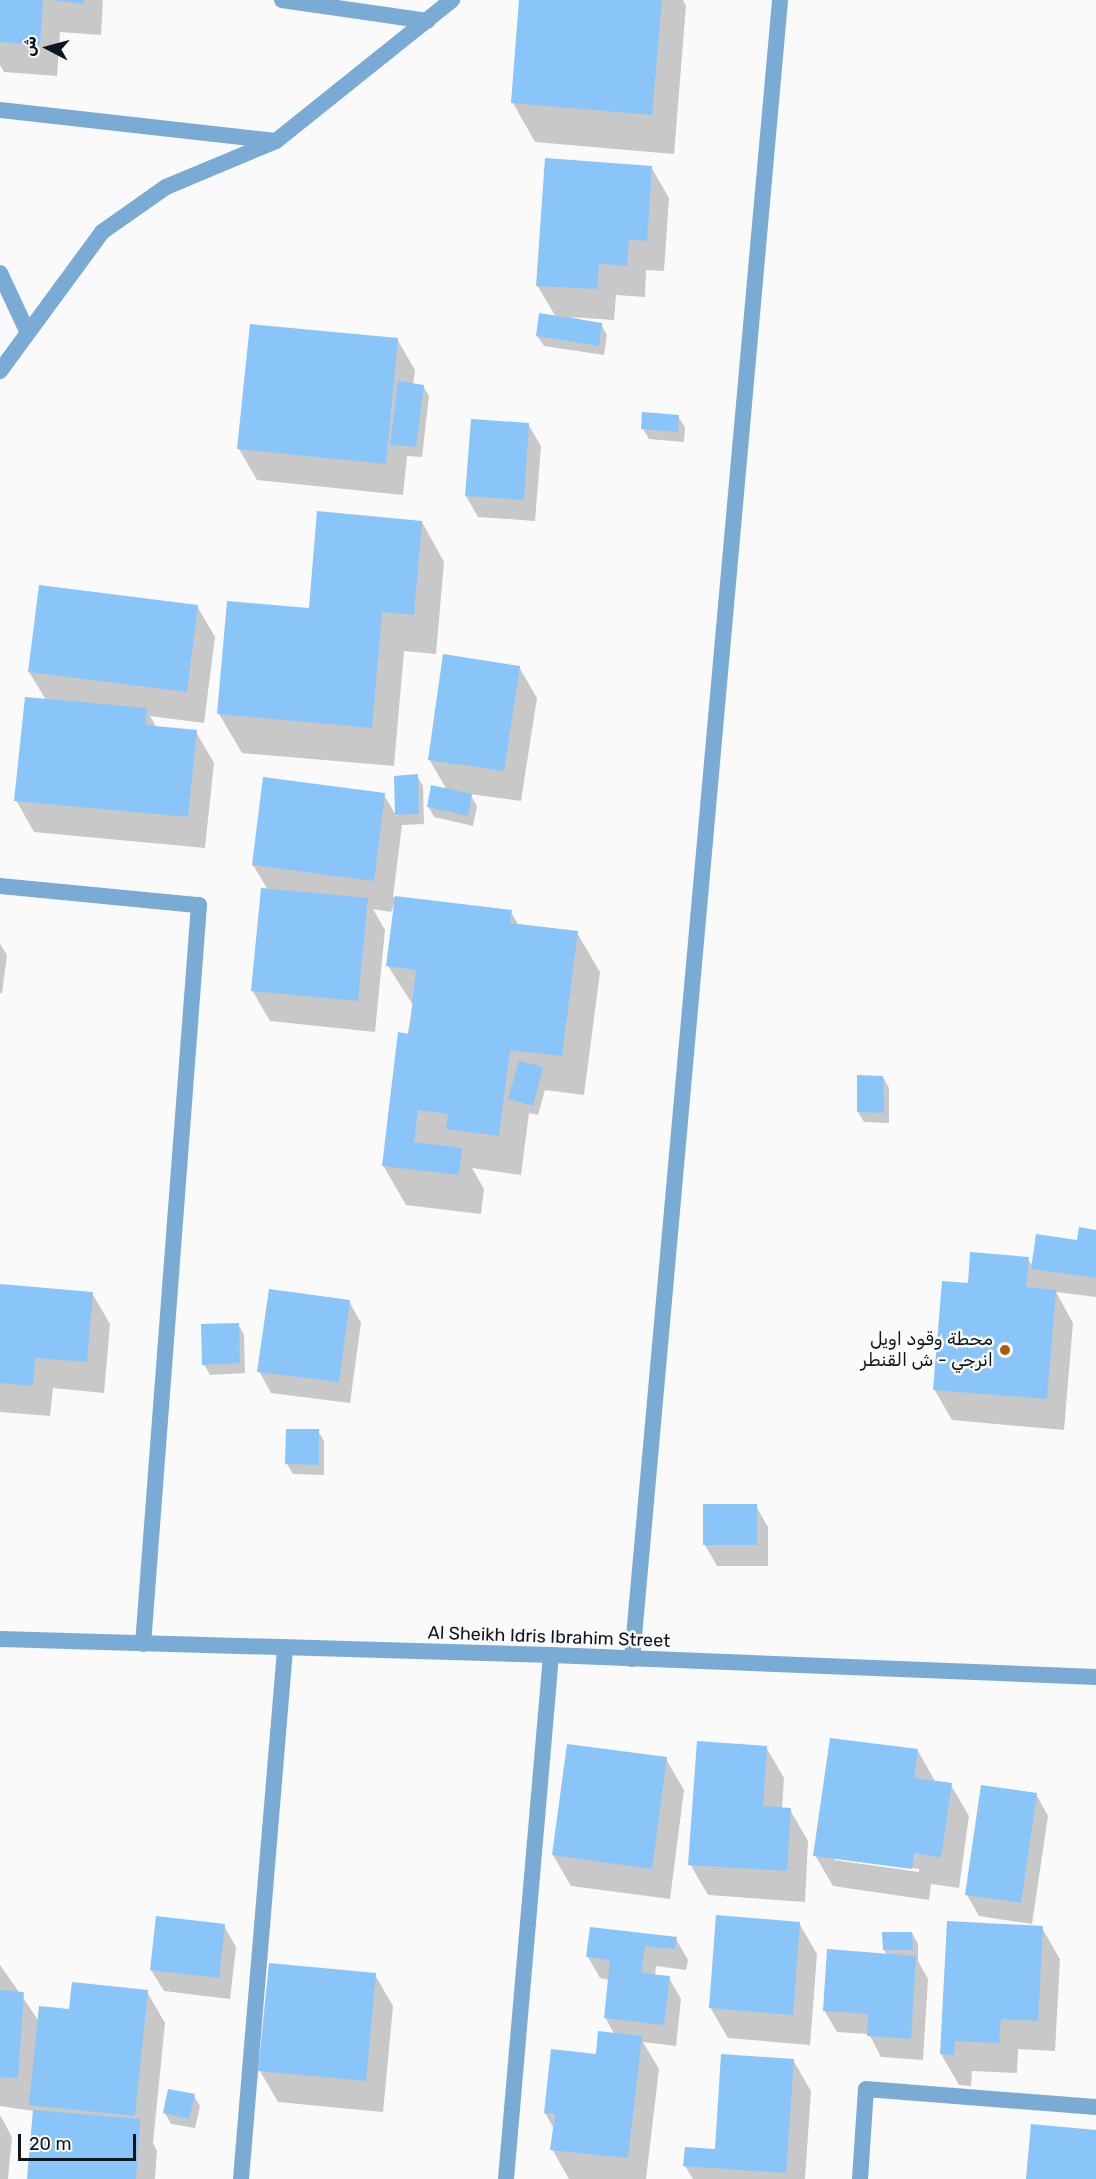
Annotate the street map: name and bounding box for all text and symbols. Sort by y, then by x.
north arrow [18,18,78,78]
text: ش [19,35,40,57]
place label: محطة وقود اويل انرجي - ش القنطر [861,1329,993,1372]
marker: محطة وقود اويل انرجي - ش القنطر [998,1343,1012,1357]
street label: Al Sheikh Idris Ibrahim Street [427,1622,671,1652]
scale bar [21,2122,140,2160]
text: 20 m [29,2133,71,2155]

